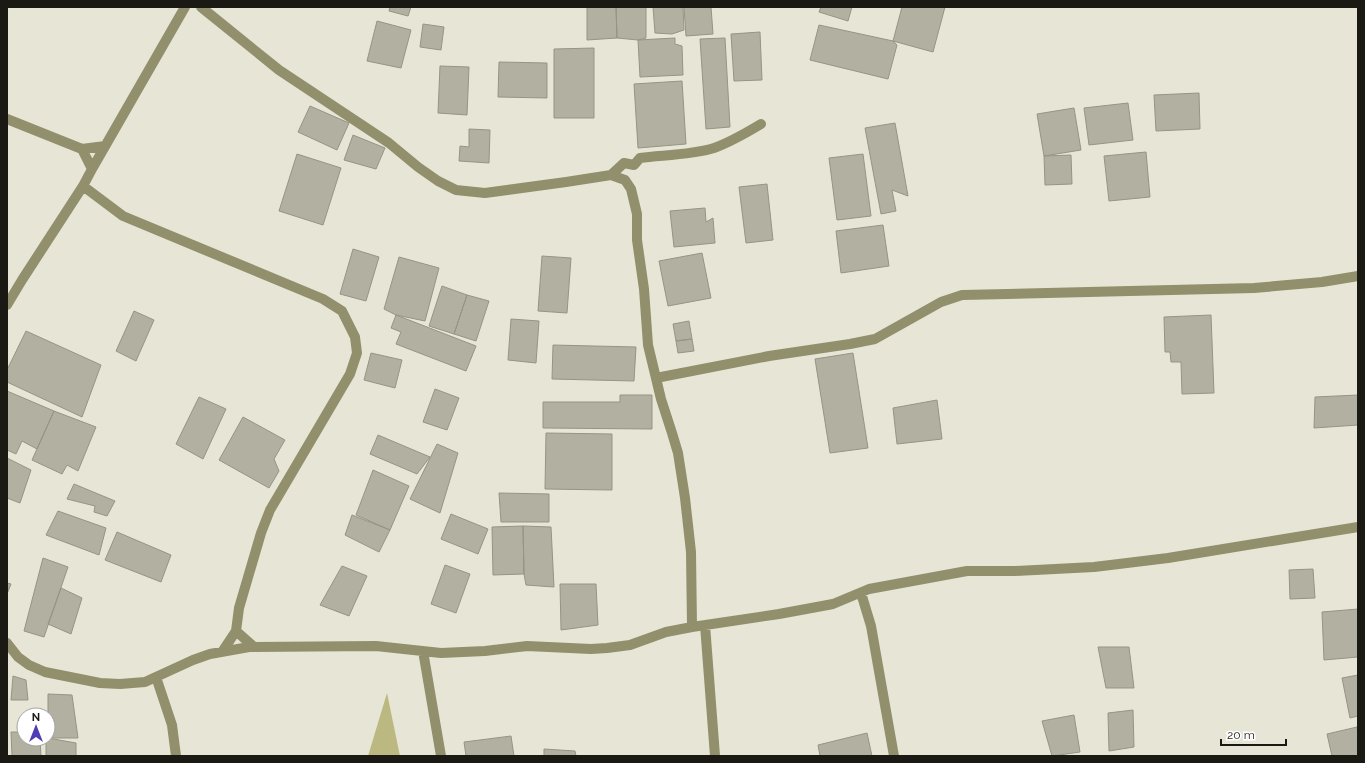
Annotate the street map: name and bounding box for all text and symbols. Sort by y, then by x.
north arrow [16,707,56,747]
text: N [32,711,40,724]
scale bar [1221,721,1286,747]
text: 20 m [1227,728,1255,742]

